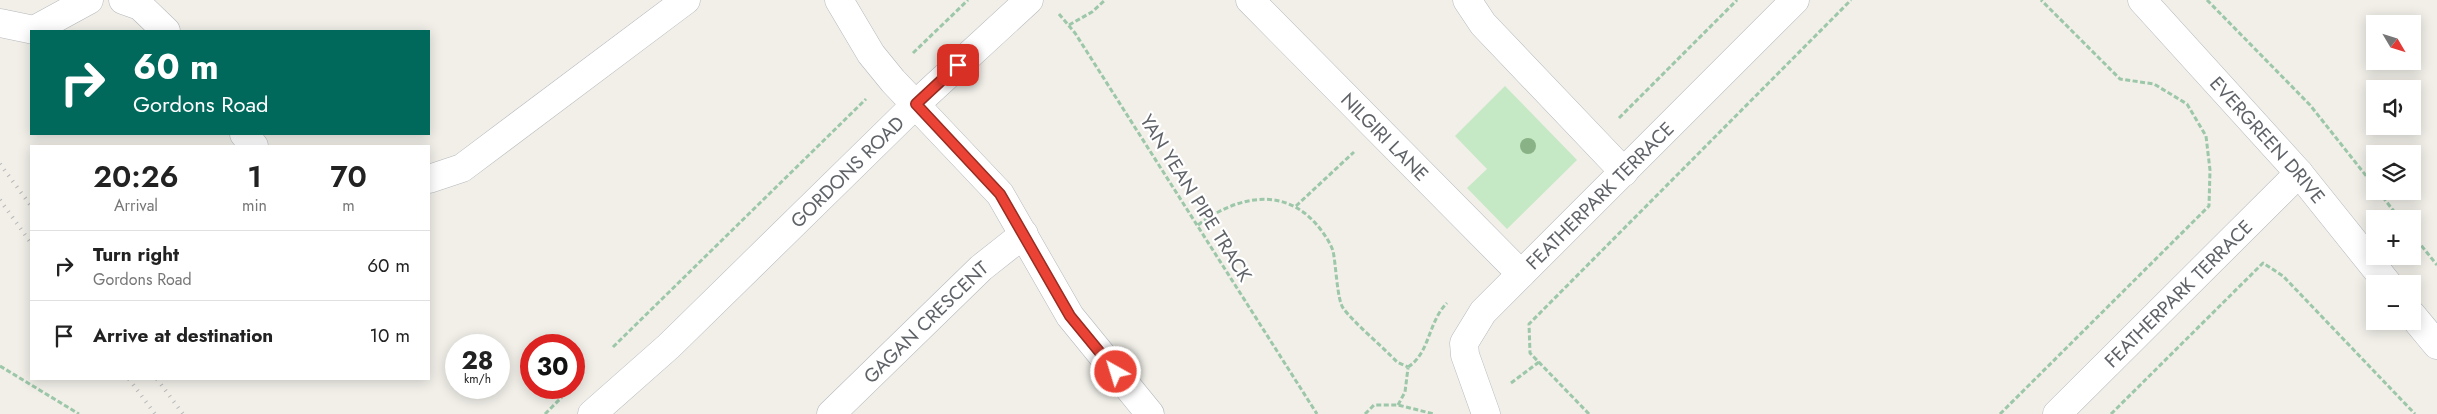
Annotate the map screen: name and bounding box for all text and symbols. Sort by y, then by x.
north arrow [2366,15,2421,70]
map controls [2366,15,2421,330]
text: 60 m [133,42,219,92]
pin [937,44,979,86]
icon: right [50,50,115,115]
icon: arrive [944,51,972,79]
street label: EVERGREEN DRIVE [2204,70,2332,209]
button: sound [2366,80,2421,135]
street label: NILGIRI LANE [1335,86,1435,187]
text: Gordons Road [133,88,269,120]
street label: GORDONS ROAD [784,109,910,234]
street label: YAN YEAN PIPE TRACK [1134,109,1259,287]
street label: FEATHERPARK TERRACE [1520,115,1680,275]
button: layers [2366,145,2421,200]
text: 20:26 [93,155,179,198]
text: 1 [247,155,262,198]
text: 70 [330,155,367,198]
text: Arrival [114,194,158,217]
text: min [242,194,267,217]
text: m [342,194,355,217]
button: + [2366,210,2421,265]
street label: FEATHERPARK TERRACE [2098,213,2258,373]
text: Turn right [93,241,179,268]
icon: right [50,252,78,280]
text: 60 m [367,252,410,279]
street label: GAGAN CRESCENT [857,254,994,389]
text: Gordons Road [93,268,192,291]
button: − [2366,275,2421,330]
icon: arrive [50,322,78,350]
text: Arrive at destination [93,322,273,349]
text: 10 m [370,322,410,349]
speed limit sign: 30 [520,334,585,399]
text: 28 [461,342,494,378]
position arrow [1089,345,1141,397]
text: km/h [464,370,491,388]

